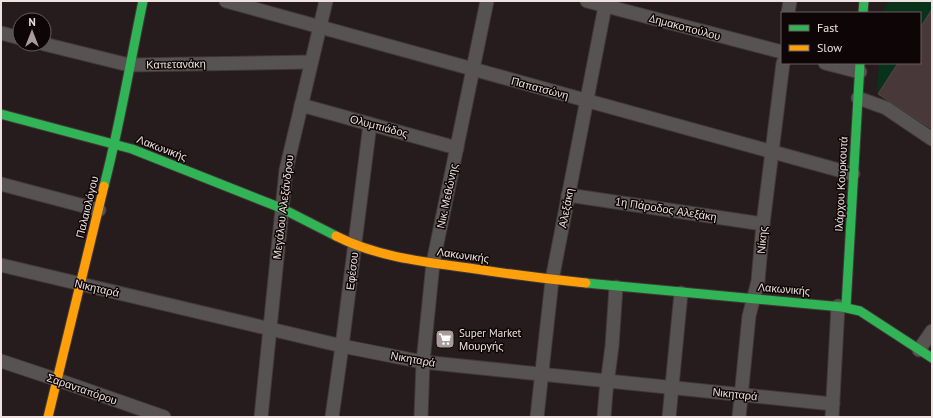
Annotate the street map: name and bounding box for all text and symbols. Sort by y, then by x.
street label: Δημακοπούλου [648,11,722,43]
north arrow [12,12,52,52]
legend [781,12,921,64]
text: N [28,15,36,29]
text: Fast [817,20,838,35]
text: Slow [817,40,842,55]
street label: Καπετανάκη [146,56,206,72]
street label: Παπατσώνη [510,74,570,102]
street label: Ολυμπιάδος [348,112,410,140]
street label: Λακωνικής [135,132,189,164]
street label: Ιλάρχου Κουρκουτά [832,135,851,232]
street label: Μεγάλου Αλεξάνδρου [270,154,296,260]
street label: Νικ. Μεθώνης [433,162,461,230]
street label: Παλαιολόγου [73,175,101,239]
street label: Αλεξάκη [555,187,577,229]
street label: 1η Πάροδος Αλεξάκη [614,194,718,224]
street label: Νίκης [754,226,770,254]
street label: Λακωνικής [436,244,490,266]
street label: Εφέσου [343,251,361,291]
street label: Νικηταρά [73,276,121,300]
street label: Λακωνικής [757,280,811,298]
place label: Super Market Μουργής [459,326,522,353]
supermarket icon: Super Market Μουργής [434,328,456,350]
street label: Νικηταρά [390,348,437,370]
street label: Σαρανταπόρου [45,370,119,408]
street label: Νικηταρά [712,385,759,403]

